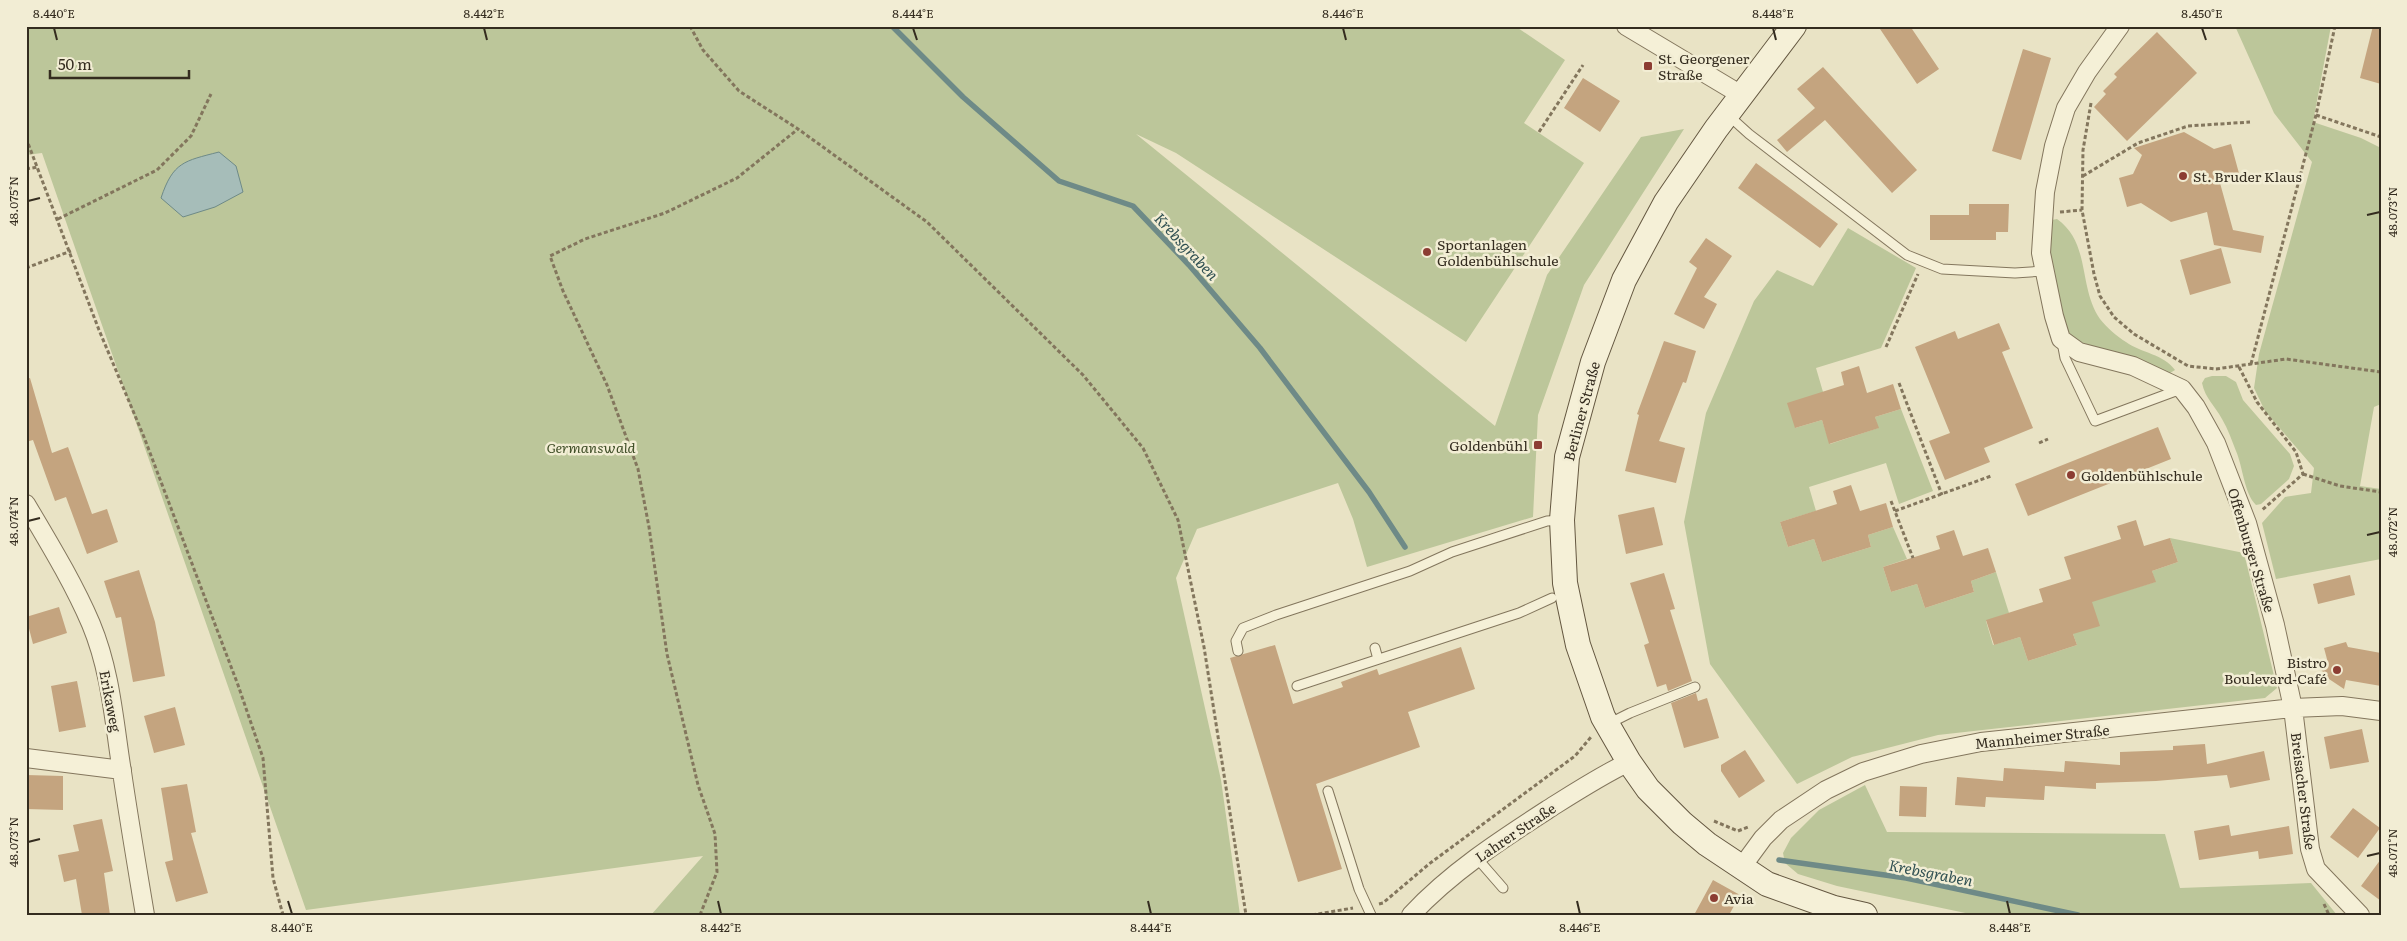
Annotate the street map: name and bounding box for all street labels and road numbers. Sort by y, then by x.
street label: Berliner Straße [1558,359,1604,463]
street label: Offenburger Straße [2224,485,2280,615]
street label: Erikaweg [95,668,127,734]
street label: Mannheimer Straße [1974,719,2110,753]
street label: Breisacher Straße [2287,731,2321,851]
street label: Lahrer Straße [1471,798,1559,866]

